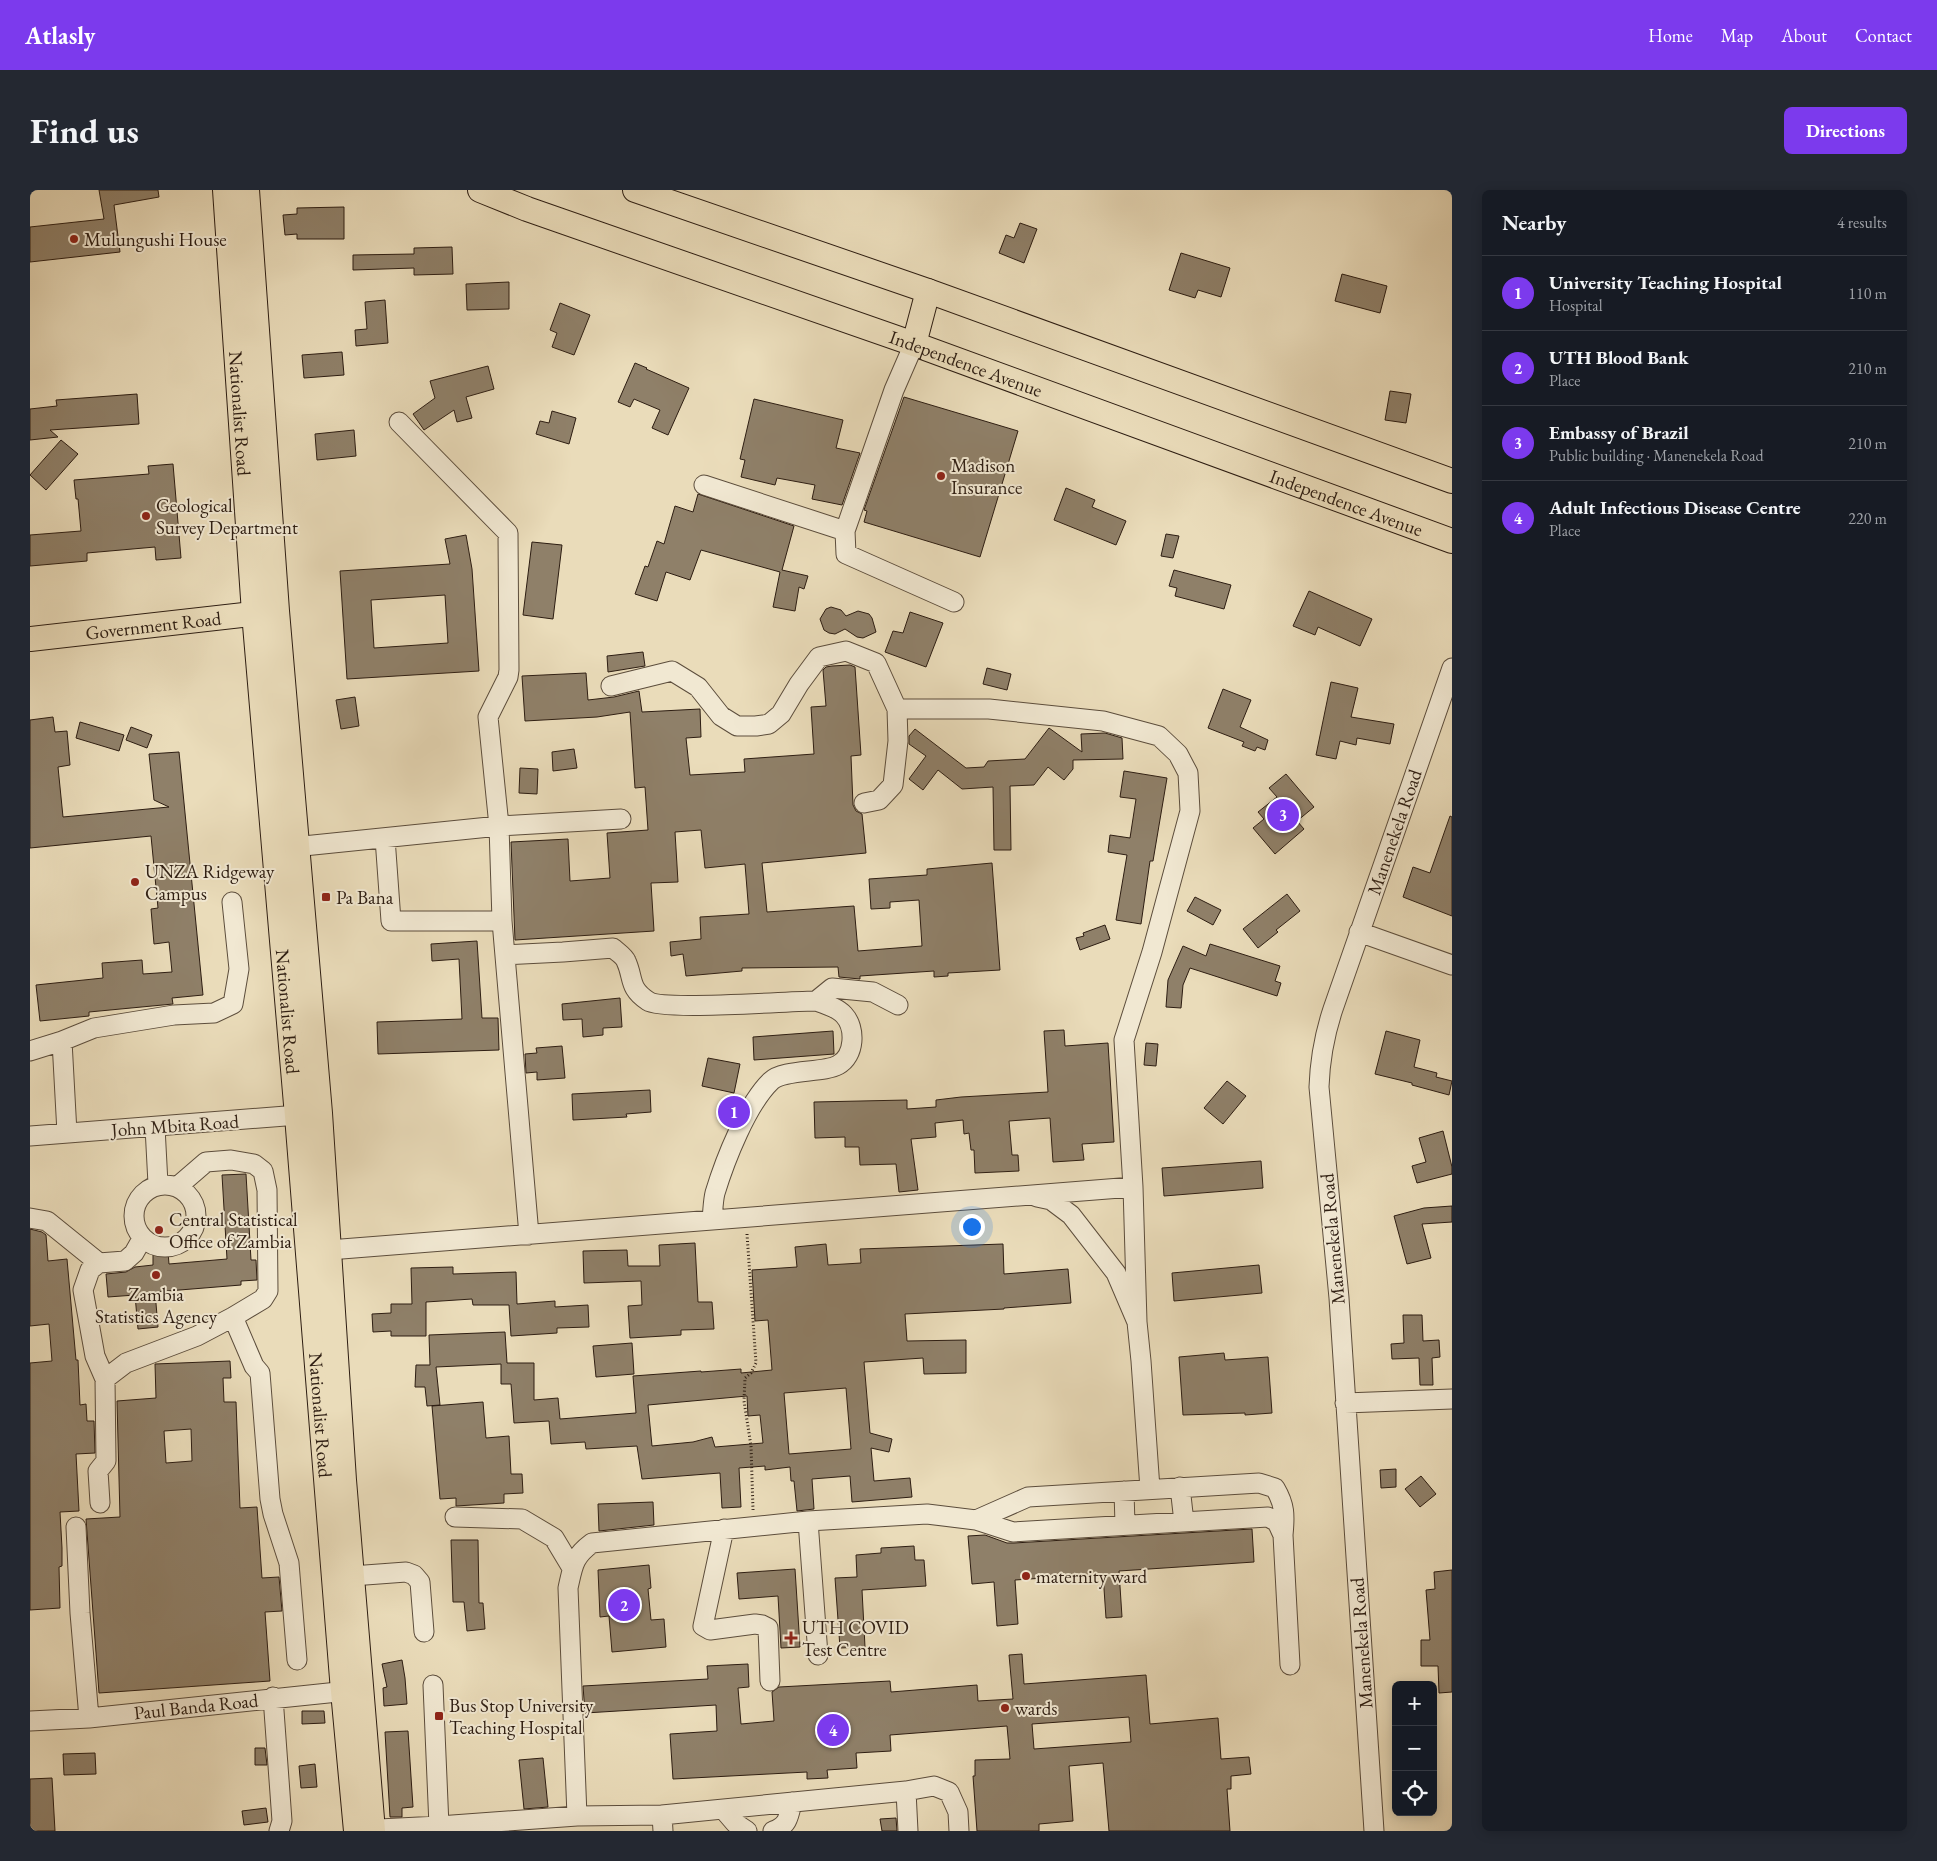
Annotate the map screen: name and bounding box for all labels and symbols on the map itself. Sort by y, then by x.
place label: Mulungushi House [84,227,227,252]
marker: Mulungushi House [68,233,80,245]
street label: Independence Avenue [886,324,1046,403]
street label: Nationalist Road [223,350,257,477]
place label: Madison Insurance [951,453,1022,500]
street label: Independence Avenue [1266,463,1426,542]
marker: Madison Insurance [935,470,947,482]
place label: Geological Survey Department [156,493,298,540]
marker: Geological Survey Department [140,510,152,522]
street label: Government Road [84,605,223,646]
street label: Manenekela Road [1361,766,1428,898]
pin: 3 [1267,796,1299,834]
place label: UNZA Ridgeway Campus [145,859,275,906]
marker: UNZA Ridgeway Campus [129,876,141,888]
place label: Pa Bana [336,885,394,910]
marker: Pa Bana [320,891,332,903]
street label: Nationalist Road [270,948,305,1075]
pin: 1 [718,1093,750,1131]
street label: John Mbita Road [108,1109,240,1143]
street label: Manenekela Road [1314,1172,1351,1305]
place label: Central Statistical Office of Zambia [169,1207,298,1254]
your location [959,1214,985,1240]
marker: Central Statistical Office of Zambia [153,1224,165,1236]
marker: Zambia Statistics Agency [150,1269,162,1281]
place label: Zambia Statistics Agency [95,1282,218,1329]
street label: Nationalist Road [303,1352,338,1479]
place label: maternity ward [1036,1564,1148,1589]
marker: maternity ward [1020,1570,1032,1582]
street label: Manenekela Road [1344,1576,1379,1709]
pin: 2 [608,1586,640,1624]
place label: UTH COVID Test Centre [802,1615,909,1662]
marker: UTH COVID Test Centre [784,1631,798,1645]
street label: Paul Banda Road [133,1687,260,1725]
place label: Bus Stop University Teaching Hospital [449,1693,594,1740]
place label: wards [1015,1696,1057,1721]
marker: wards [999,1702,1011,1714]
marker: Bus Stop University Teaching Hospital [433,1710,445,1722]
pin: 4 [817,1711,849,1749]

